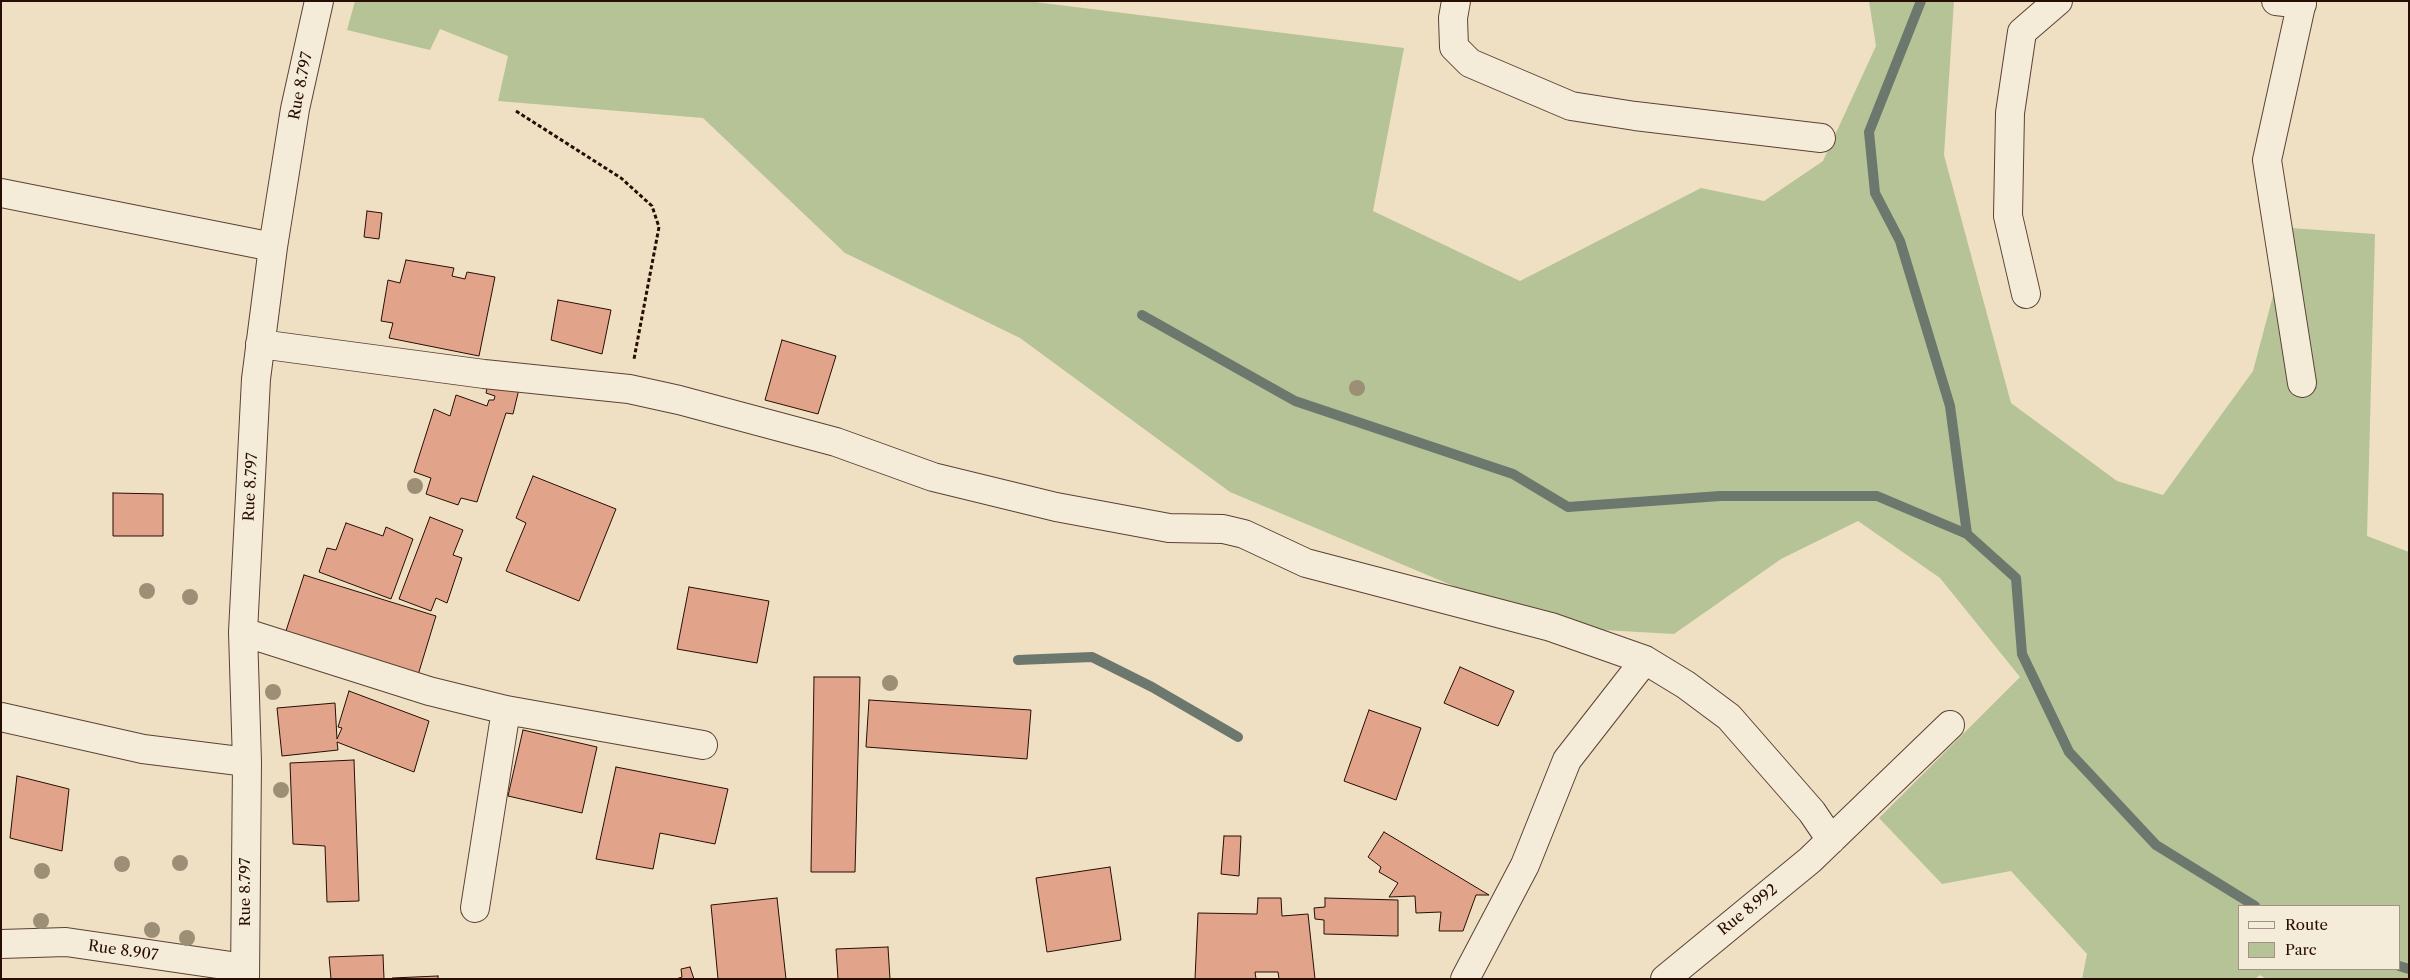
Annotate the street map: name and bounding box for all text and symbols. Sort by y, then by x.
street label: Rue 8.797 [286,51,316,121]
street label: Rue 8.797 [240,452,262,522]
street label: Rue 8.797 [237,858,255,926]
street label: Rue 8.992 [1715,881,1781,939]
legend [2238,905,2400,970]
text: Route [2285,915,2328,934]
street label: Rue 8.907 [87,937,159,965]
text: Parc [2285,940,2317,959]

